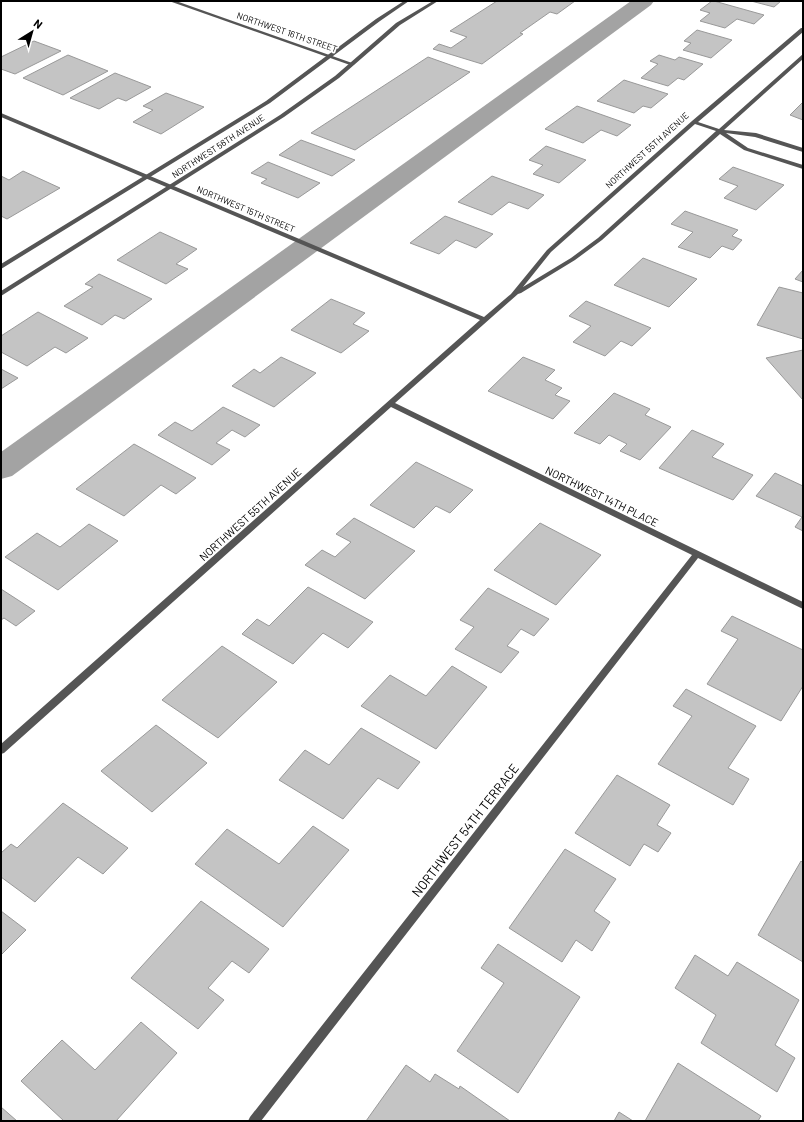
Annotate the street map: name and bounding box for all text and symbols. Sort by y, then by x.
street label: NORTHWEST 16TH STREET [235,10,339,54]
north arrow [12,12,52,52]
text: N [31,16,45,31]
street label: NORTHWEST 55TH AVENUE [603,110,691,190]
street label: NORTHWEST 56TH AVENUE [170,112,266,180]
street label: NORTHWEST 15TH STREET [195,183,297,235]
street label: NORTHWEST 14TH PLACE [543,463,661,529]
street label: NORTHWEST 55TH AVENUE [196,465,304,563]
street label: NORTHWEST 54TH TERRACE [408,760,522,900]

